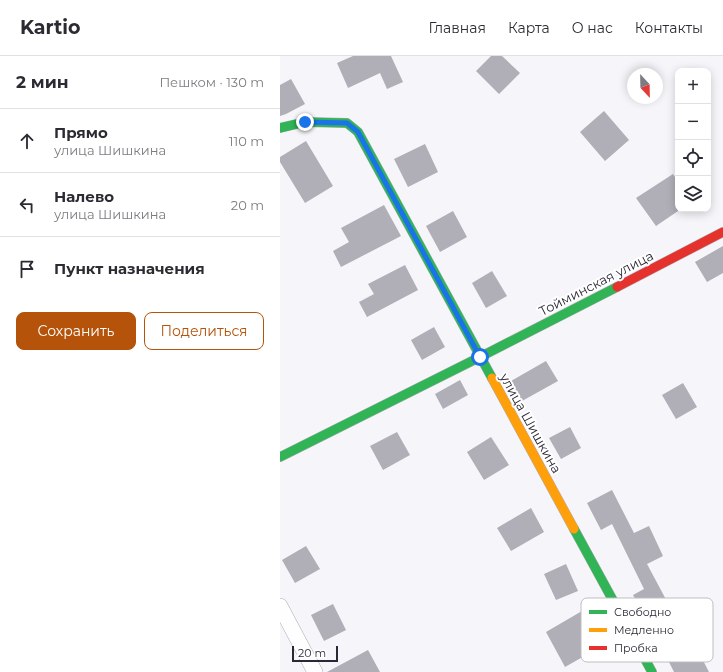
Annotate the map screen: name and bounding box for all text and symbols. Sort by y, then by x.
text: Kartio [20,16,80,39]
text: Главная [428,19,486,37]
text: Карта [508,19,550,37]
text: О нас [572,19,613,37]
text: Контакты [635,19,703,37]
north arrow [627,68,663,104]
map controls [675,68,711,212]
button: + [675,68,711,104]
text: 2 мин [16,72,69,92]
text: Пешком · 130 m [159,74,264,90]
button: − [675,104,711,140]
route end [296,113,314,131]
text: Прямо [54,123,108,142]
icon: ahead [16,130,38,152]
text: 110 m [229,133,264,149]
button: locate [675,140,711,176]
text: улица Шишкина [54,142,166,158]
button: layers [675,176,711,212]
text: Налево [54,187,114,206]
icon: left [16,194,38,216]
text: 20 m [231,197,264,213]
text: улица Шишкина [54,206,166,222]
street label: Тойминская улица [536,247,656,319]
icon: arrive [16,258,38,280]
text: Пункт назначения [54,259,205,278]
button: Сохранить [16,312,136,350]
button: Поделиться [144,312,264,350]
route start [471,348,489,366]
street label: улица Шишкина [496,369,565,476]
legend [581,598,713,662]
text: Свободно [614,605,671,619]
text: Медленно [614,623,674,637]
text: Пробка [614,641,658,655]
scale bar [292,644,338,663]
text: 20 m [298,646,326,660]

